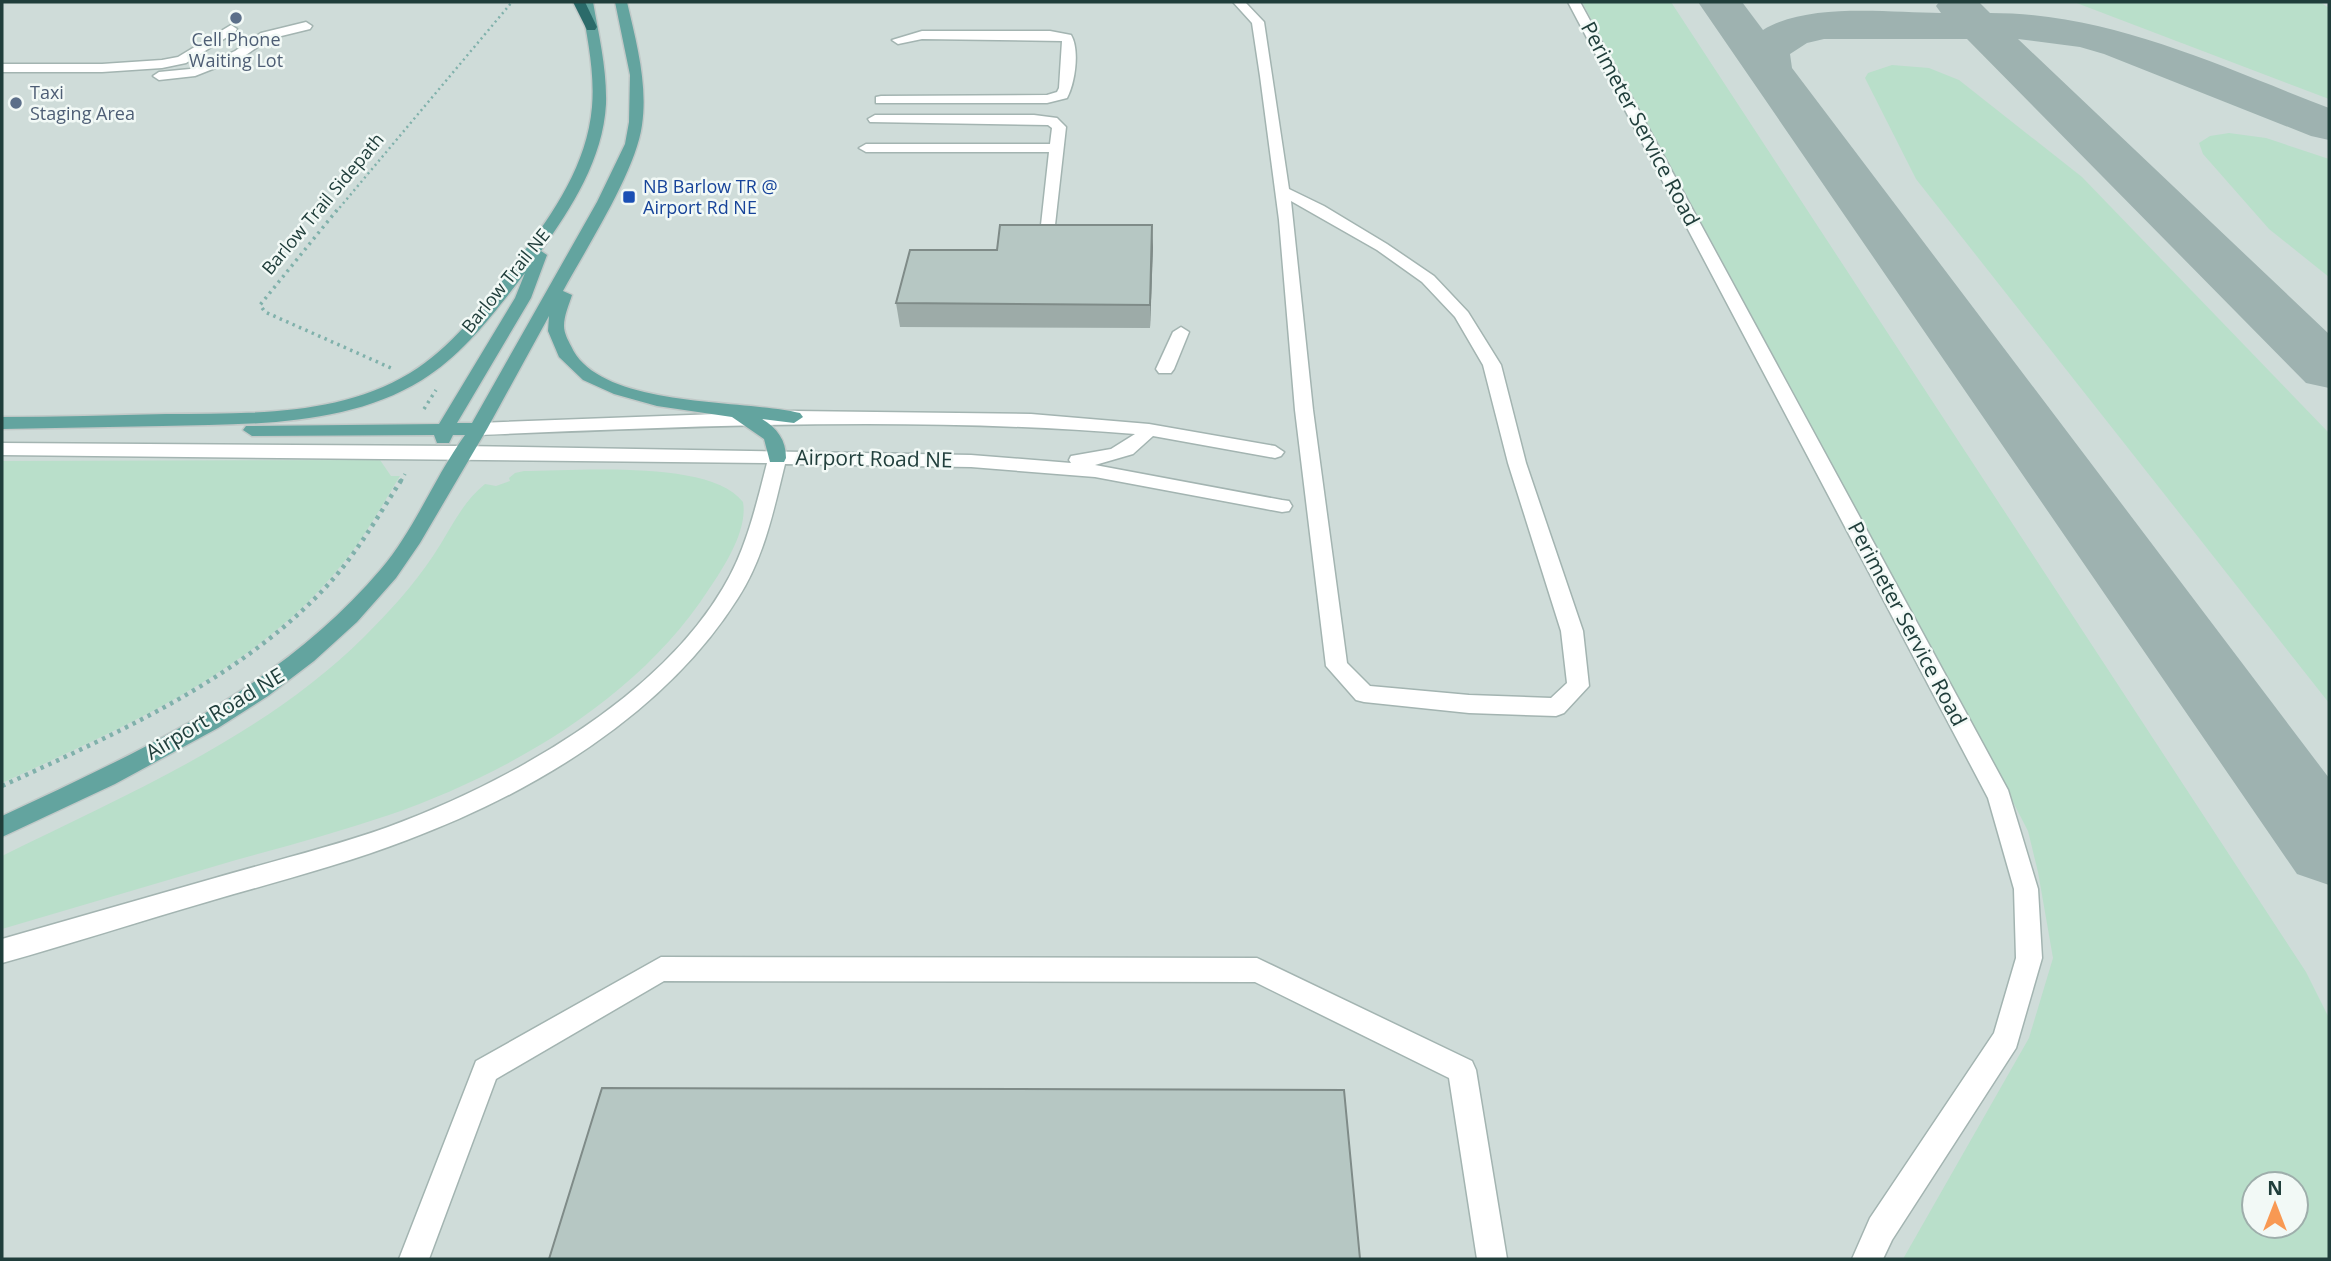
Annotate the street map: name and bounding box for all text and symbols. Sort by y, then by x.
marker: Cell Phone Waiting Lot [228,10,244,26]
street label: Perimeter Service Road [1575,16,1707,231]
place label: Cell Phone Waiting Lot [189,27,283,72]
place label: Taxi Staging Area [30,80,135,125]
marker: Taxi Staging Area [8,95,24,111]
street label: Barlow Trail Sidepath [256,127,389,279]
place label: NB Barlow TR @ Airport Rd NE [643,174,778,219]
marker: NB Barlow TR @ Airport Rd NE [621,189,637,205]
street label: Barlow Trail NE [456,223,555,337]
street label: Airport Road NE [795,443,953,473]
street label: Perimeter Service Road [1842,516,1974,731]
street label: Airport Road NE [140,661,289,766]
north arrow [2240,1170,2310,1240]
text: N [2267,1175,2283,1201]

